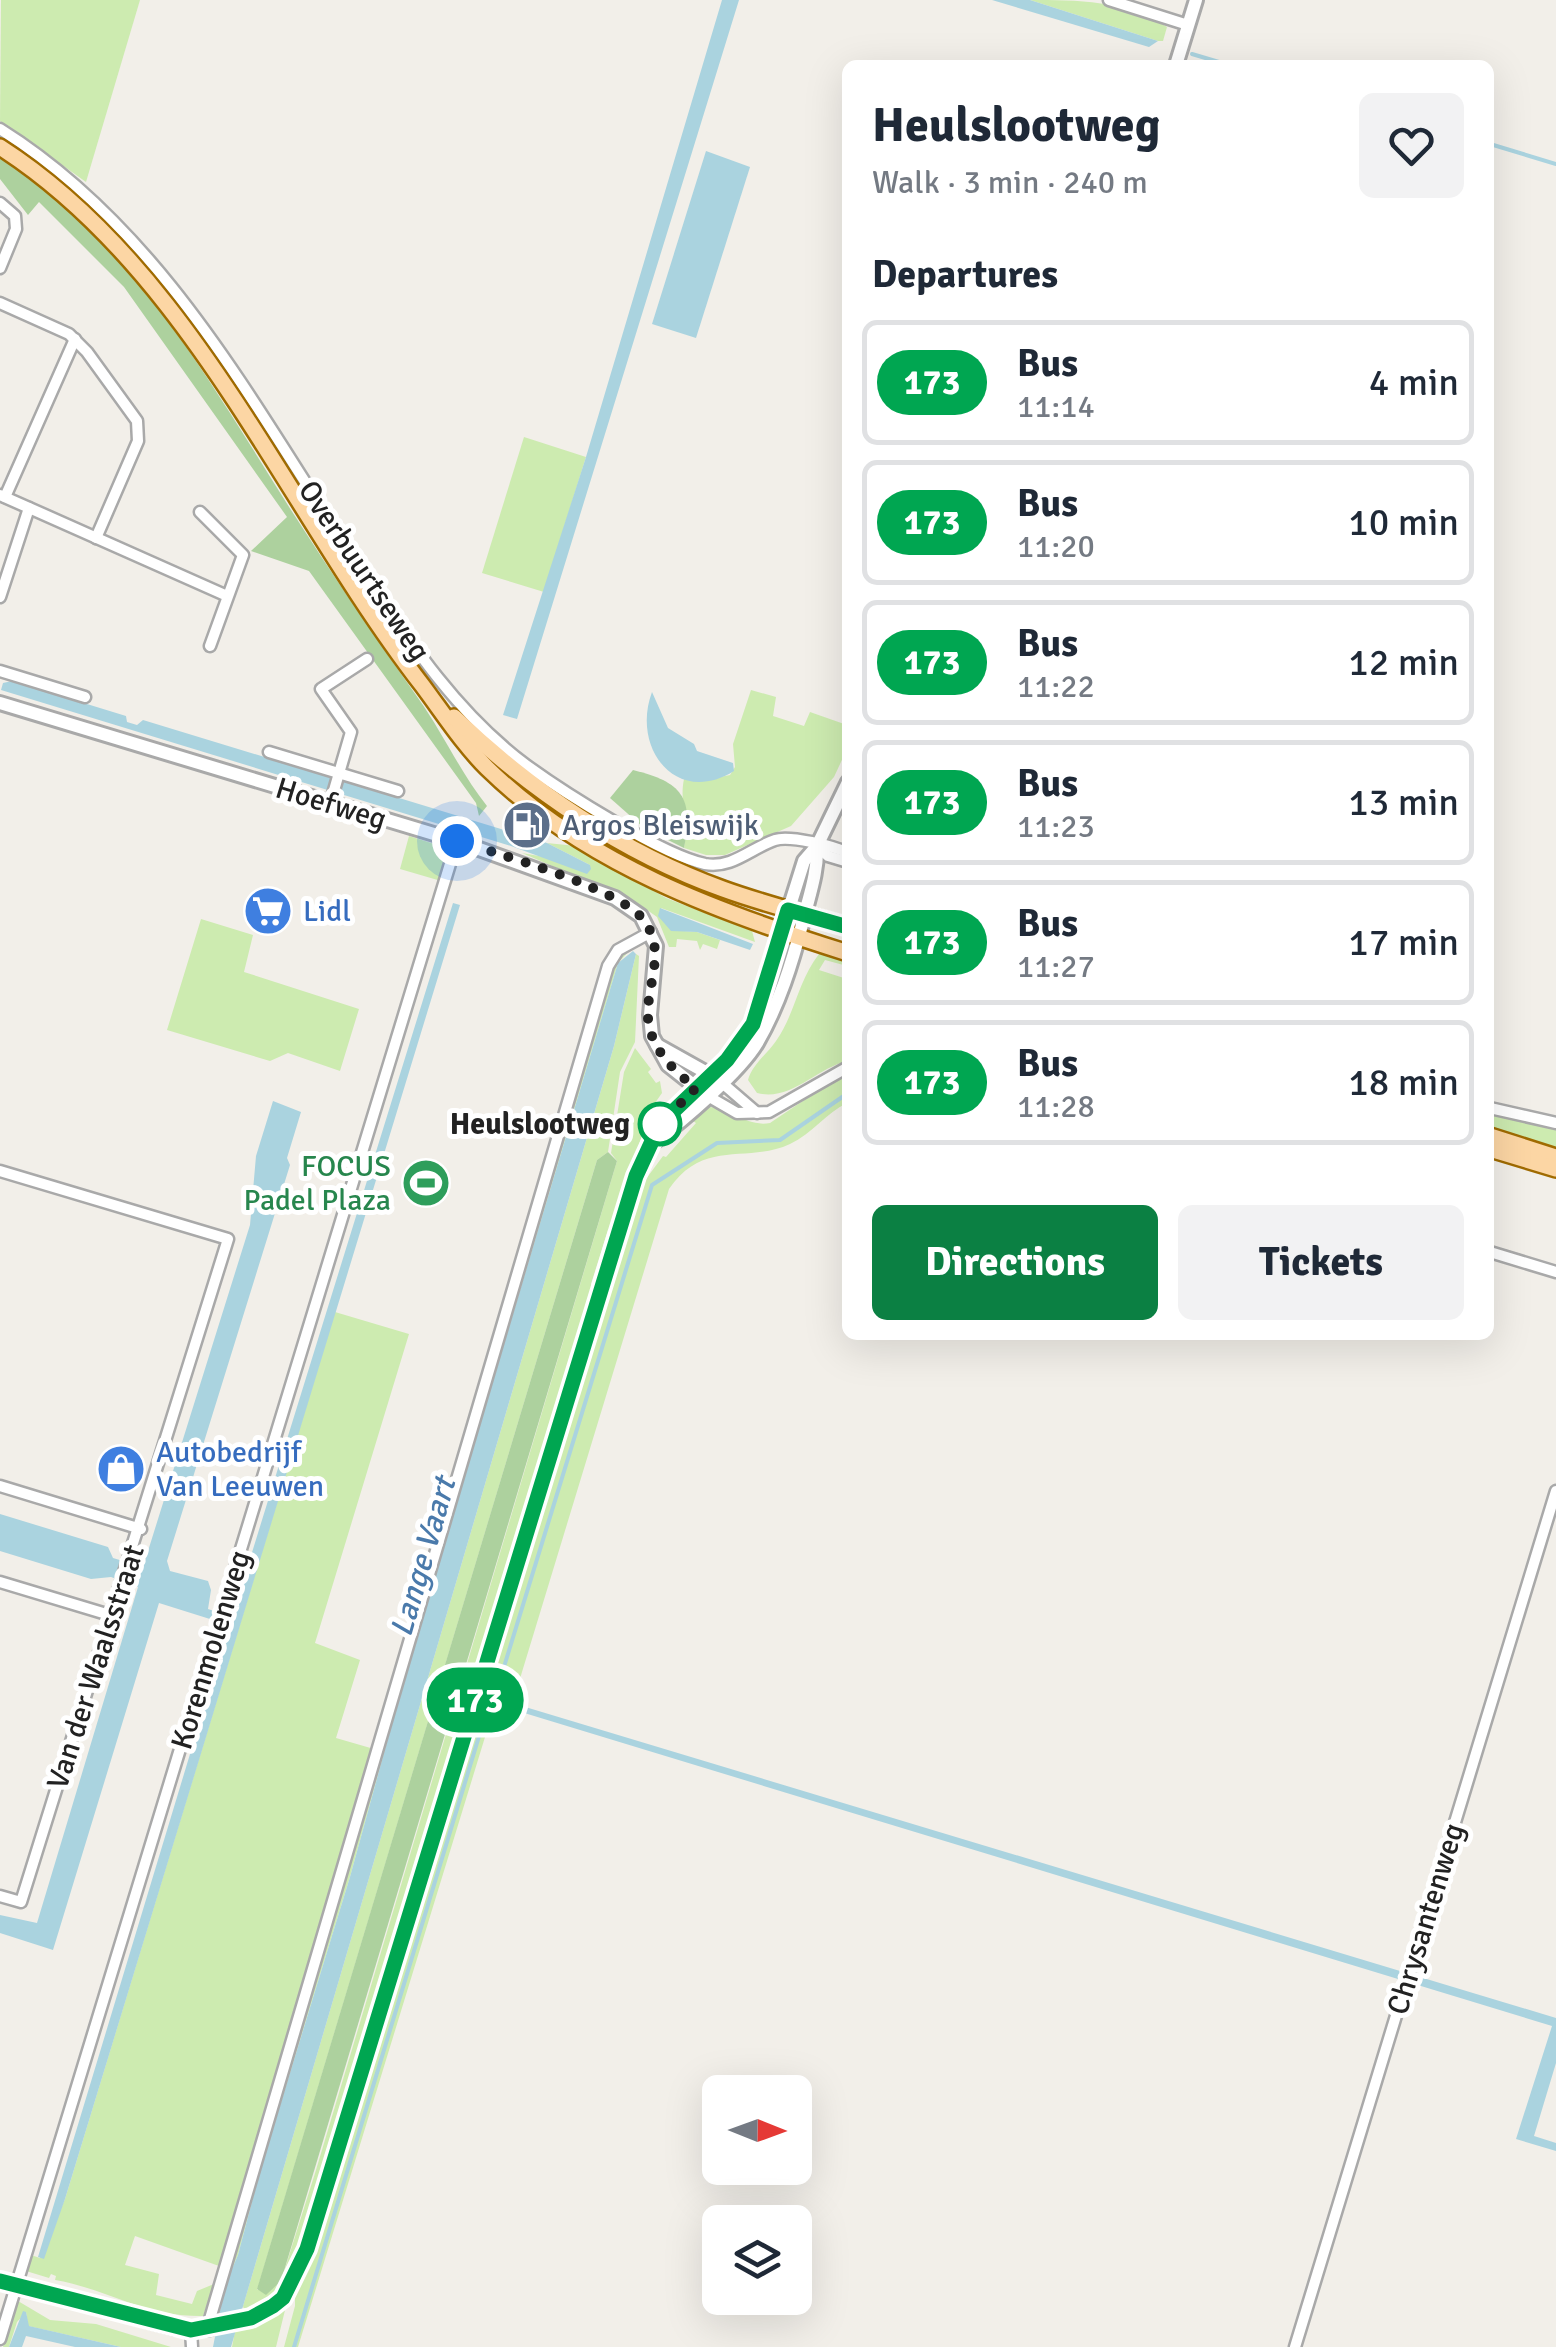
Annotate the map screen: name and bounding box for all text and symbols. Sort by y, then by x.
button: heart [1359,93,1464,198]
text: Heulslootweg [872,96,1160,155]
text: Walk · 3 min · 240 m [872,163,1148,202]
text: Departures [872,251,1058,298]
text: Bus [1017,340,1078,387]
text: 4 min [1369,359,1459,406]
text: 173 [904,361,960,404]
text: 11:14 [1017,387,1095,426]
street label: Overbuurtseweg [290,474,438,668]
text: Bus [1017,480,1078,527]
text: 10 min [1348,499,1459,546]
text: 173 [904,501,960,544]
text: 11:20 [1017,527,1095,566]
text: Bus [1017,620,1078,667]
text: 12 min [1348,639,1459,686]
text: 173 [904,641,960,684]
text: 11:22 [1017,667,1095,706]
text: Bus [1017,760,1078,807]
street label: Hoefweg [271,770,391,838]
text: 13 min [1348,779,1459,826]
text: 173 [904,781,960,824]
fuel station icon: Argos Bleiswijk [501,799,553,851]
place label: Argos Bleiswijk [562,807,759,844]
text: 11:23 [1017,807,1095,846]
your location [432,816,482,866]
supermarket icon: Lidl [242,885,294,937]
place label: Lidl [303,893,351,930]
text: Bus [1017,900,1078,947]
text: 17 min [1348,919,1459,966]
text: 173 [904,921,960,964]
text: 11:27 [1017,947,1095,986]
text: Bus [1017,1040,1078,1087]
text: 18 min [1348,1059,1459,1106]
text: 173 [904,1061,960,1104]
text: 11:28 [1017,1087,1095,1126]
marker: Heulslootweg [639,1103,681,1145]
place label: Heulslootweg [450,1106,630,1143]
place label: FOCUS Padel Plaza [244,1148,391,1219]
sports icon: FOCUS Padel Plaza [400,1157,452,1209]
button: Directions [872,1205,1158,1320]
button: Tickets [1178,1205,1464,1320]
place label: Autobedrijf Van Leeuwen [156,1434,324,1505]
shop icon: Autobedrijf Van Leeuwen [95,1443,147,1495]
water label: Lange Vaart [382,1470,465,1641]
street label: Van der Waalsstraat [39,1540,153,1794]
street label: Korenmolenweg [163,1546,259,1754]
line badge: 173 [418,1668,532,1732]
text: 173 [447,1679,503,1722]
street label: Chrysantenweg [1379,1819,1473,2019]
north arrow [702,2075,812,2185]
map controls [702,2075,812,2315]
button: layers [702,2205,812,2315]

